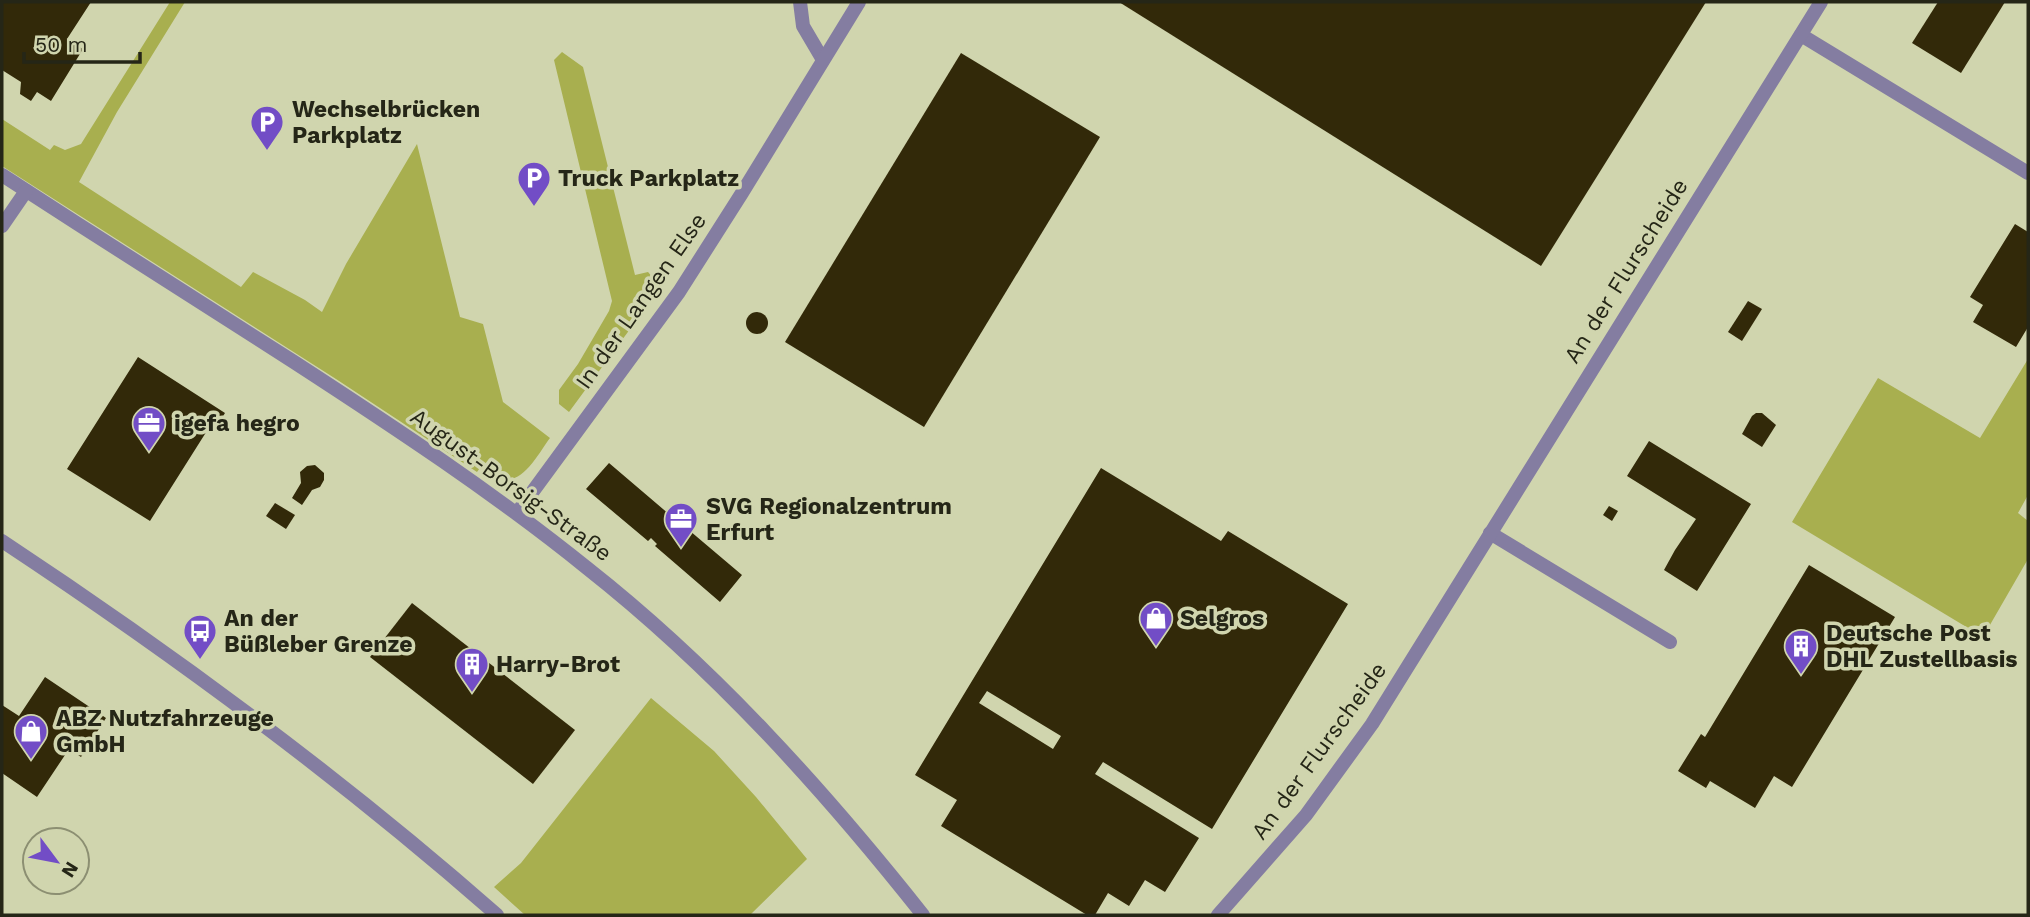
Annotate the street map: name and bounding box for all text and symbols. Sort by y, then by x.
scale bar [24,21,140,65]
text: 50 m [35,32,87,57]
place label: Wechselbrücken Parkplatz [292,96,480,149]
parking icon: Wechselbrücken Parkplatz [248,103,286,152]
parking icon: Truck Parkplatz [515,159,553,208]
place label: Truck Parkplatz [558,165,739,192]
street label: An der Flurscheide [1558,174,1694,368]
street label: In der Langen Else [570,208,712,394]
street label: August-Borsig-Straße [405,403,617,567]
office icon: igefa hegro [130,404,168,453]
place label: igefa hegro [174,410,300,437]
place label: SVG Regionalzentrum Erfurt [706,493,952,546]
office icon: SVG Regionalzentrum Erfurt [662,500,700,549]
shop icon: Selgros [1137,599,1175,648]
place label: An der Büßleber Grenze [224,605,413,658]
place label: Selgros [1180,605,1264,632]
bus stop icon: An der Büßleber Grenze [181,612,219,661]
place label: Deutsche Post DHL Zustellbasis [1826,620,2018,673]
building icon: Deutsche Post DHL Zustellbasis [1782,627,1820,676]
building icon: Harry-Brot [453,645,491,694]
place label: Harry-Brot [496,651,620,678]
street label: An der Flurscheide [1246,657,1392,845]
place label: ABZ Nutzfahrzeuge GmbH [56,705,274,758]
shop icon: ABZ Nutzfahrzeuge GmbH [12,712,50,761]
north arrow [21,826,91,896]
text: N [57,858,83,882]

